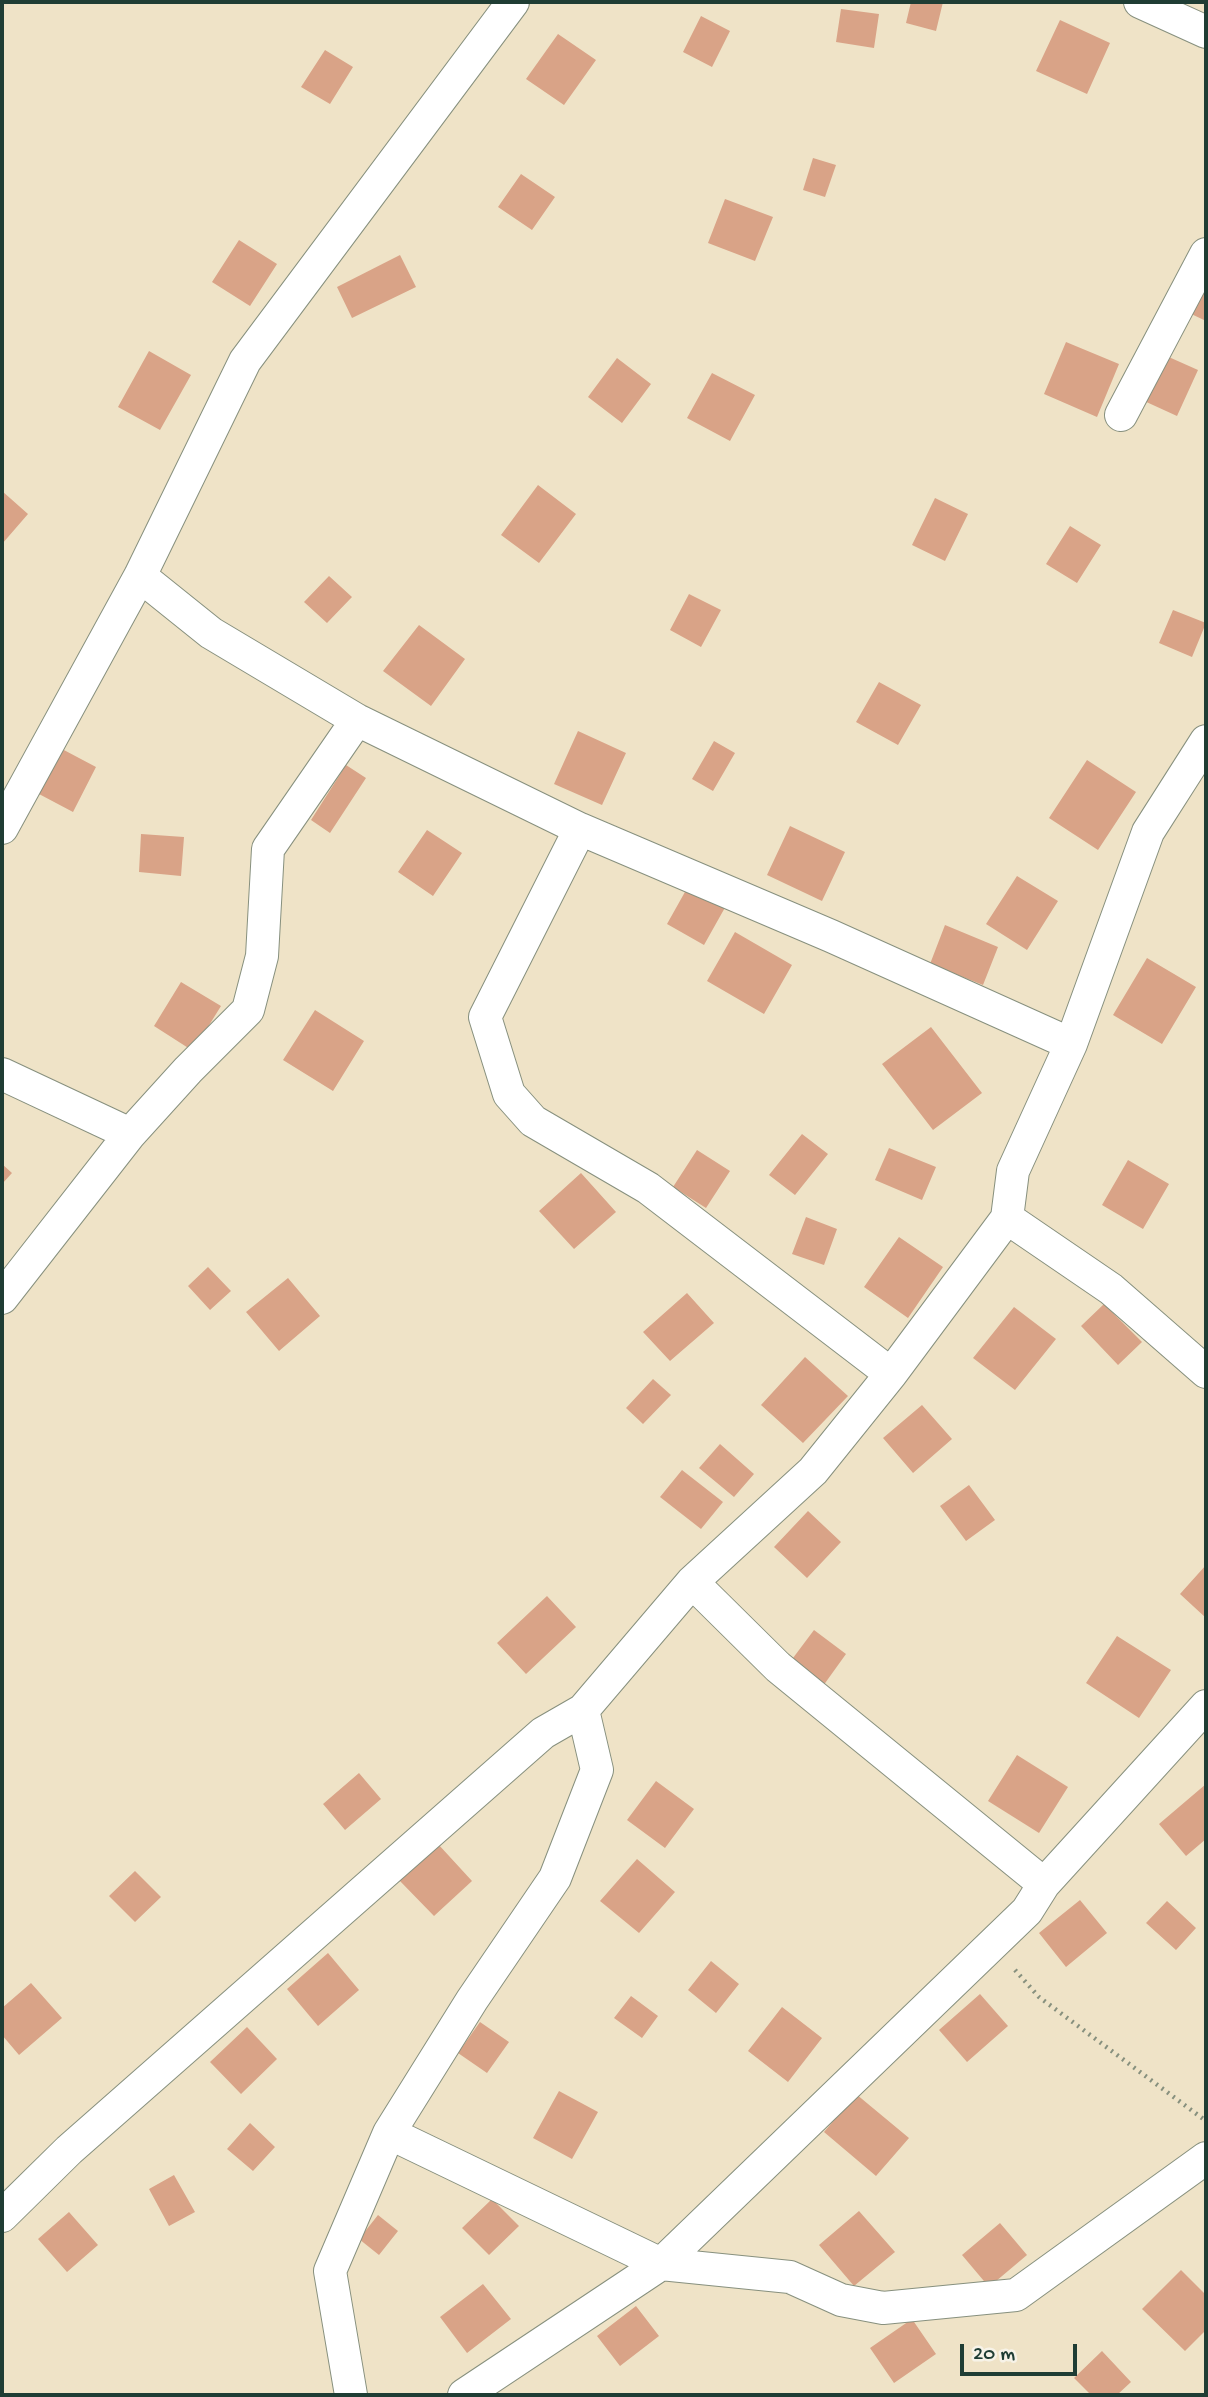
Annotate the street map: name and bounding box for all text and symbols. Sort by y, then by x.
scale bar [963,2330,1080,2374]
text: 20 m [973,2343,1015,2368]

